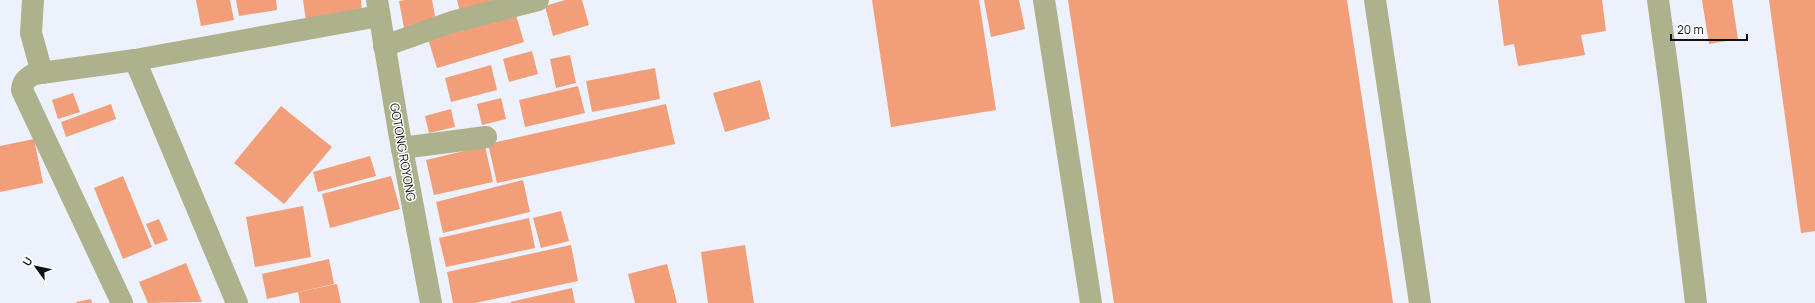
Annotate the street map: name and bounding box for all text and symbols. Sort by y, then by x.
scale bar [1671,16,1747,42]
text: 20 m [1677,21,1704,38]
street label: GOTONG ROYONG [386,102,420,203]
north arrow [16,247,56,287]
text: U [19,254,36,269]

